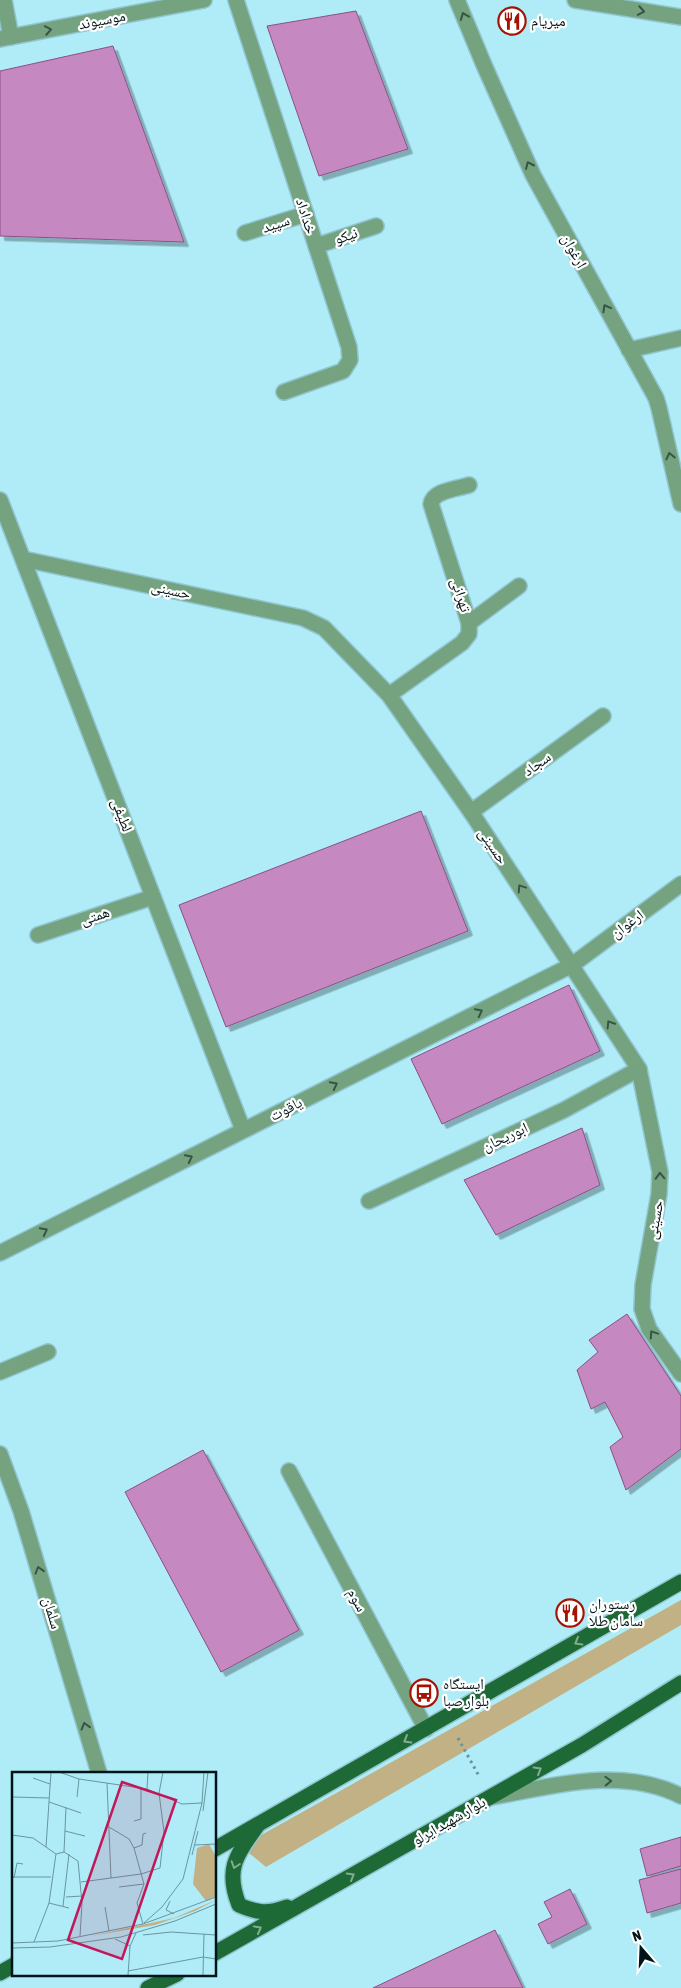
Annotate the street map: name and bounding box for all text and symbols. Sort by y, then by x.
one-way arrow [637,5,645,16]
restaurant icon: میریام [497,6,527,36]
street label: موسیوند [77,7,127,33]
place label: میریام [531,12,566,31]
one-way arrow [460,13,470,21]
one-way arrow [43,25,52,36]
one-way arrow [524,161,535,170]
street label: خداداد [293,196,320,236]
street label: سپید [260,211,292,237]
street label: نیکو [332,224,360,248]
street label: ارغوان [556,231,591,272]
one-way arrow [602,305,612,314]
one-way arrow [665,452,676,461]
street label: تهرانی [446,576,475,615]
street label: حسینی [150,577,193,604]
street label: سجاد [520,748,554,779]
street label: لطیفی [107,796,137,835]
street label: حسینی [474,825,512,868]
one-way arrow [518,884,528,893]
street label: همتی [78,903,112,930]
street label: ارغوان [607,906,648,943]
one-way arrow [474,1008,483,1018]
one-way arrow [607,1021,616,1030]
one-way arrow [329,1081,338,1091]
street label: یاقوت [267,1093,305,1125]
street label: ابوریحان [479,1119,531,1156]
one-way arrow [184,1154,193,1164]
one-way arrow [654,1172,665,1180]
street label: حسینی [643,1199,668,1241]
one-way arrow [38,1227,47,1237]
one-way arrow [650,1331,659,1340]
one-way arrow [34,1567,44,1575]
street label: سوم [342,1585,371,1616]
street label: سلمان [38,1595,65,1632]
place label: رستوران سامان طلا [589,1595,643,1631]
restaurant icon: رستوران سامان طلا [555,1598,585,1628]
one-way arrow [575,1635,584,1645]
place label: ایستگاه بلوار صبا [443,1675,489,1710]
bus stop icon: ایستگاه بلوار صبا [409,1678,439,1708]
one-way arrow [81,1723,91,1731]
one-way arrow [403,1733,412,1743]
one-way arrow [532,1767,541,1777]
inset map [12,1772,216,1976]
one-way arrow [604,1775,612,1786]
street label: بلوار شهید ایرلو [409,1793,489,1849]
one-way arrow [231,1860,241,1869]
one-way arrow [346,1873,355,1883]
north arrow [616,1923,666,1973]
one-way arrow [252,1925,261,1935]
text: N [630,1927,643,1945]

